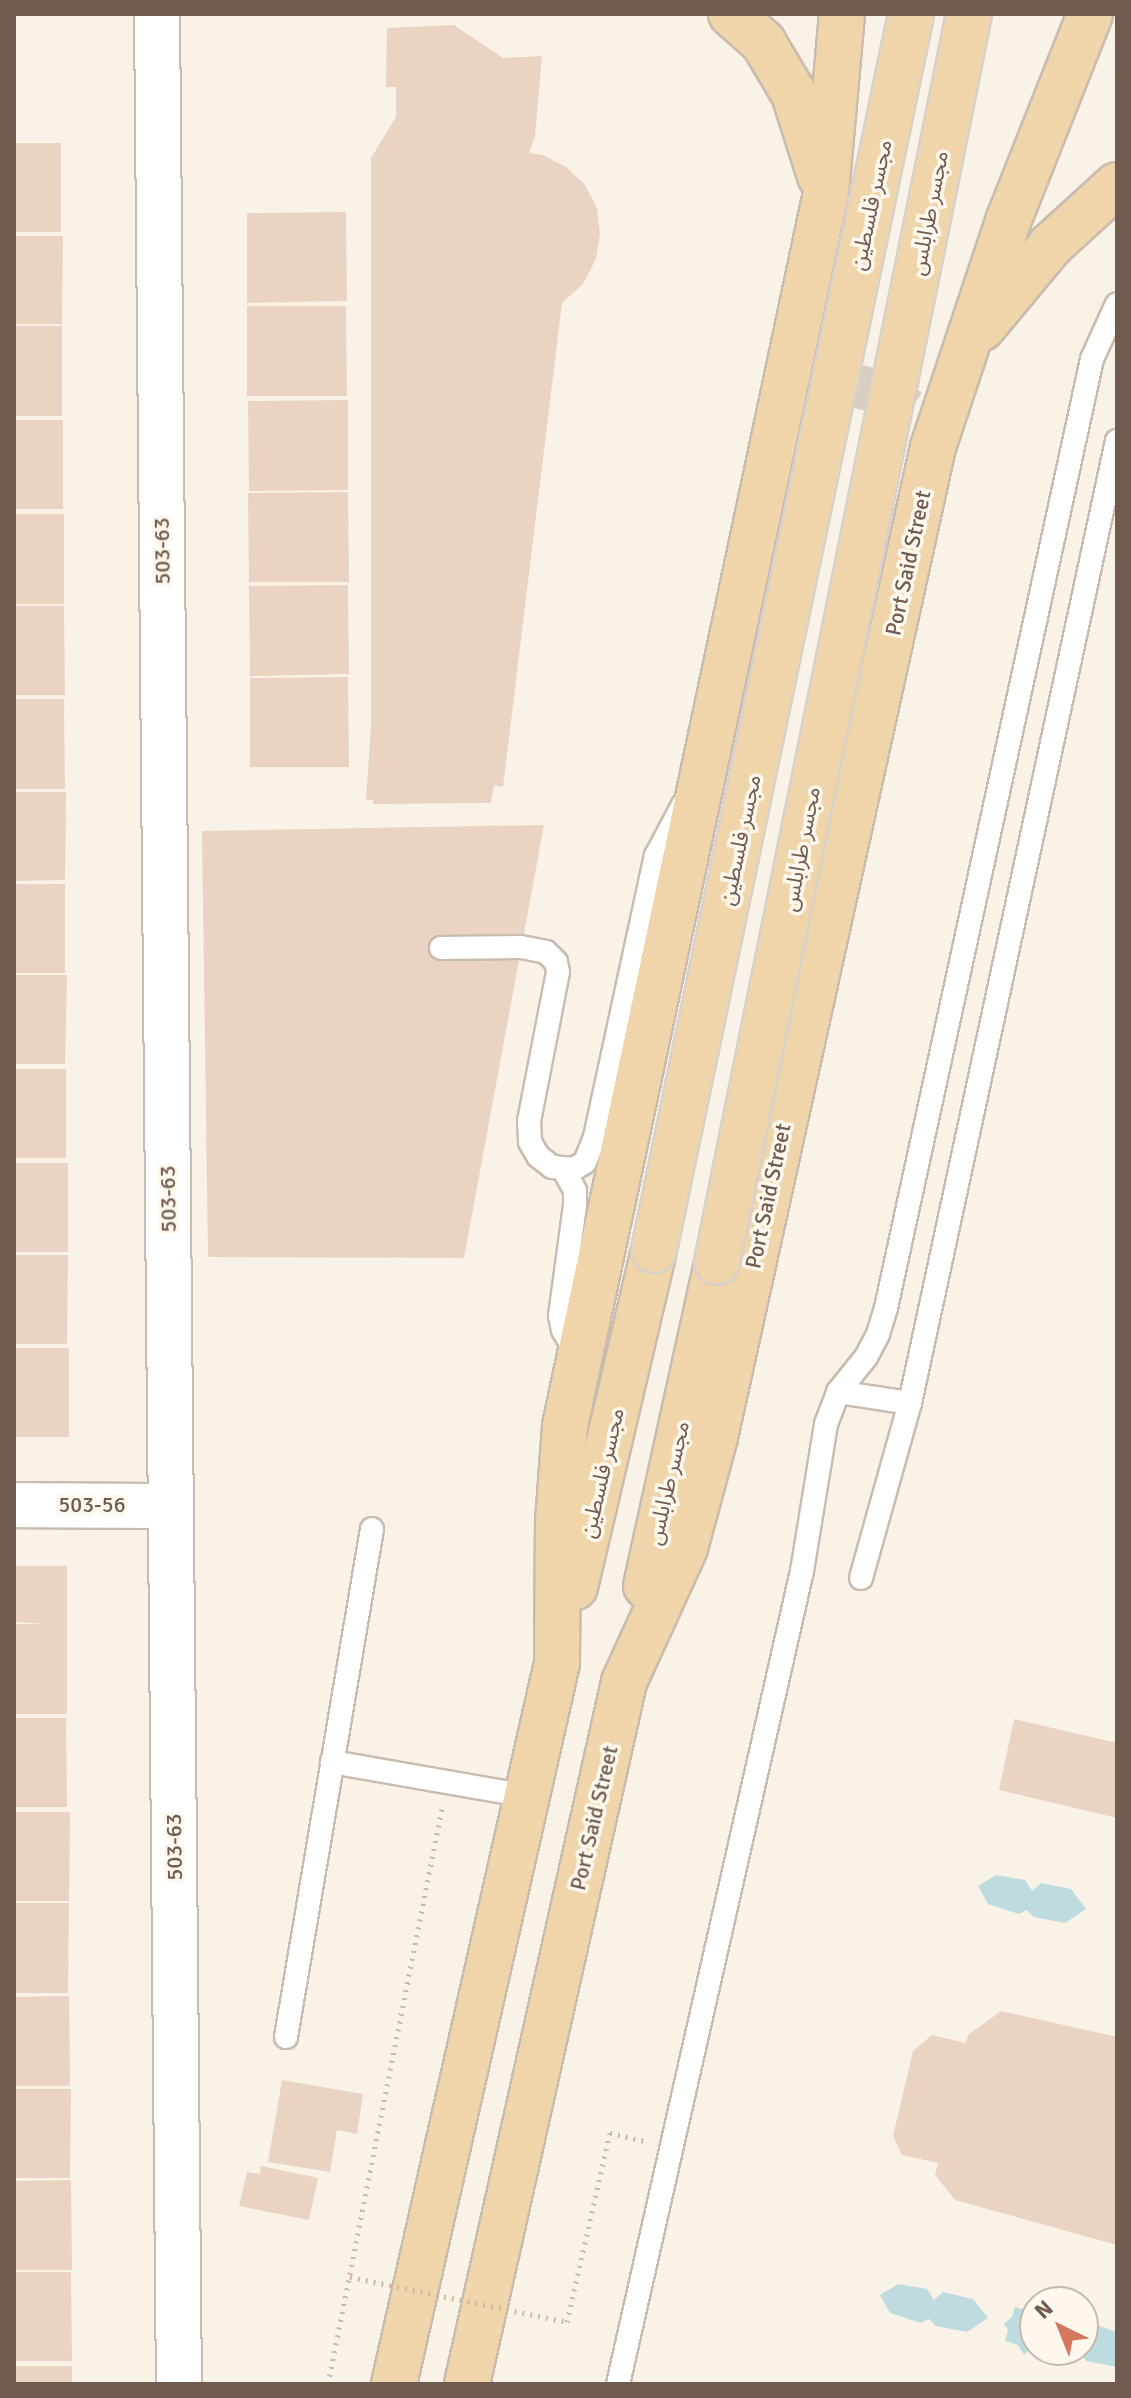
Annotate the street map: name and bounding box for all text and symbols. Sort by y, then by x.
street label: مجسر فلسطين [844,137,898,273]
street label: مجسر طرابلس [904,148,954,278]
street label: Port Said Street [880,488,936,638]
street label: 503-63 [148,517,176,585]
street label: مجسر فلسطين [713,772,767,908]
street label: مجسر طرابلس [776,784,826,914]
street label: Port Said Street [740,1121,796,1271]
street label: 503-63 [154,1165,182,1233]
street label: مجسر فلسطين [574,1405,630,1541]
street label: مجسر طرابلس [641,1418,695,1548]
street label: 503-56 [58,1492,126,1518]
street label: Port Said Street [565,1743,623,1893]
street label: 503-63 [160,1813,188,1881]
north arrow [1019,2286,1099,2366]
text: N [1029,2294,1058,2325]

